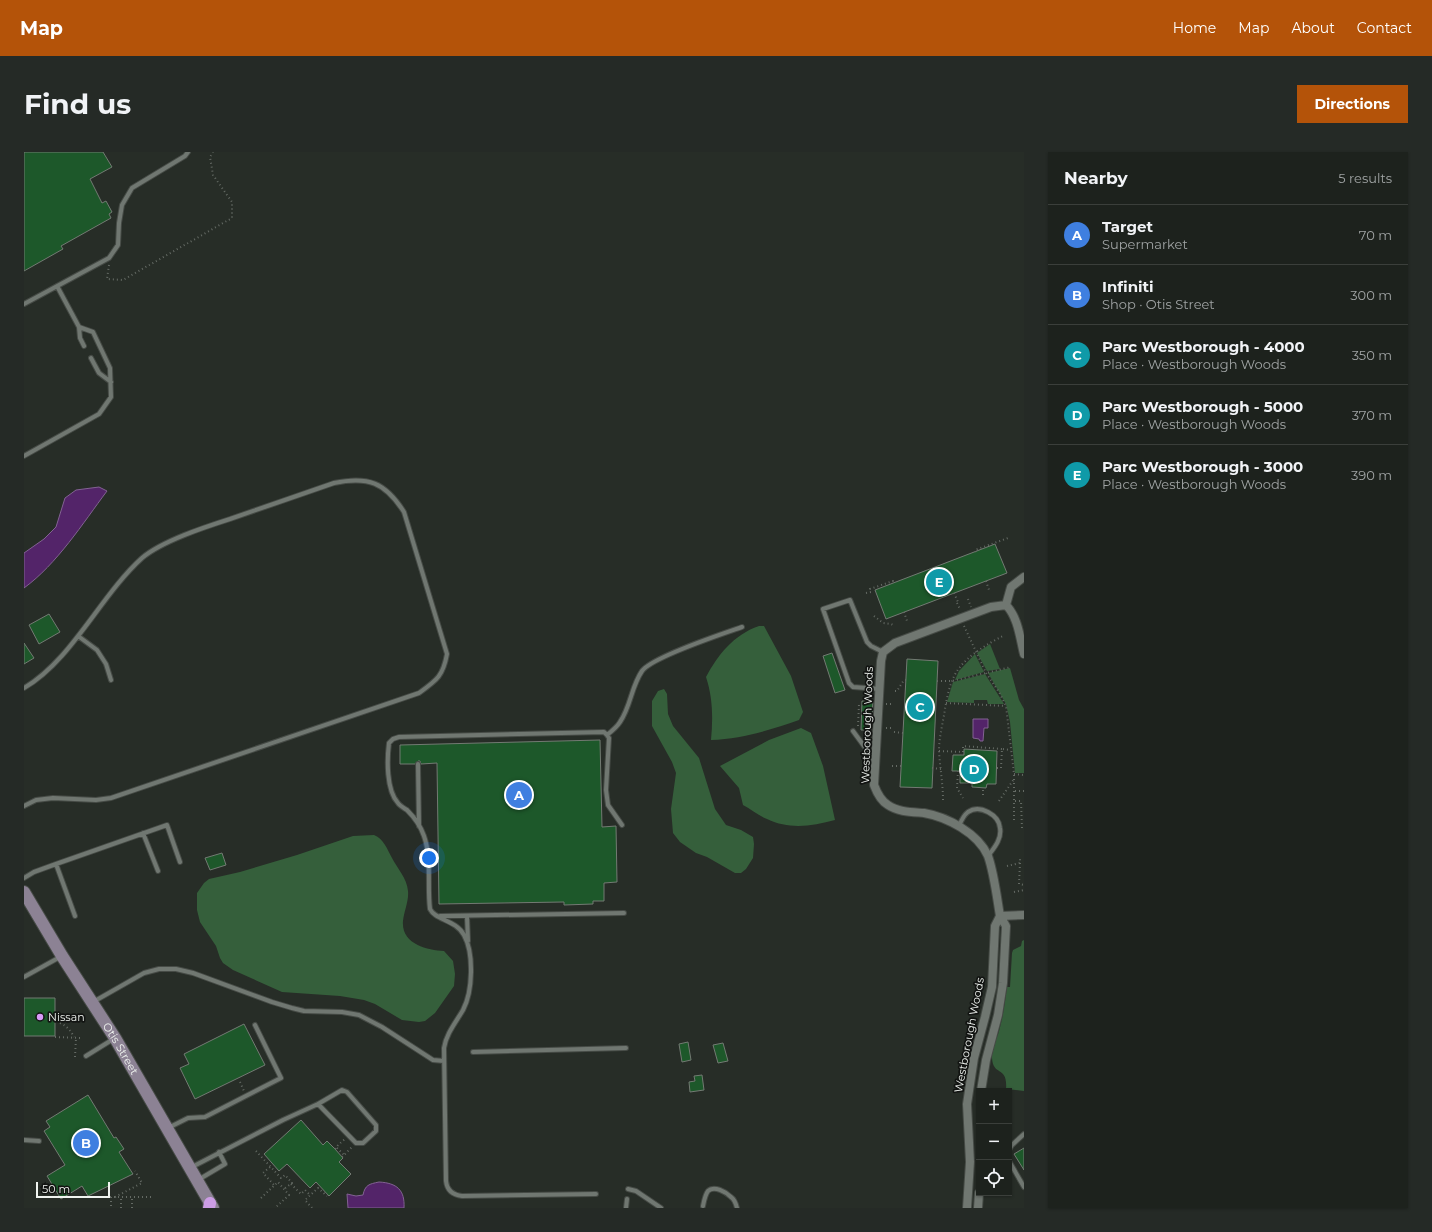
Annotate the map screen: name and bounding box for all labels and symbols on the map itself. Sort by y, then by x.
pin: E [926,567,952,597]
street label: Westborough Woods [858,666,876,784]
pin: C [907,692,933,722]
pin: D [961,754,987,784]
pin: A [506,780,532,810]
your location [419,848,439,868]
street label: Westborough Woods [951,976,987,1094]
place label: Nissan [48,1010,85,1024]
marker: Nissan [35,1012,45,1022]
street label: Otis Street [100,1020,142,1078]
pin: B [73,1128,99,1158]
scale bar [36,1180,110,1199]

